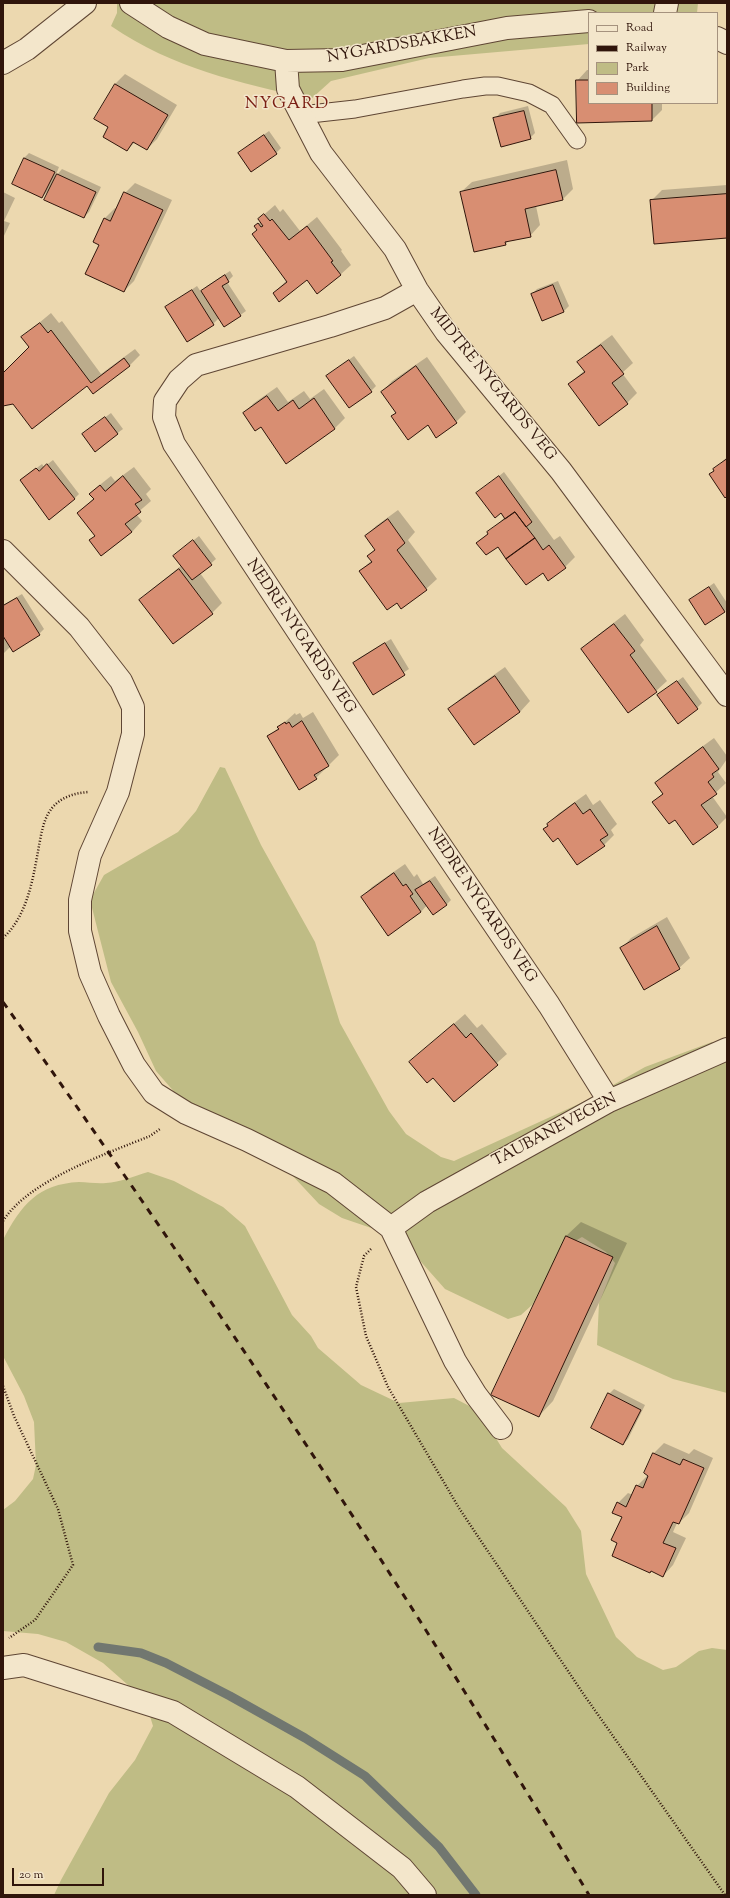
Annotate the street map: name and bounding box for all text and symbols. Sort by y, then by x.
legend [588,12,718,104]
text: Road [626,19,653,37]
street label: NYGARDSBAKKEN [326,23,478,69]
text: Railway [626,39,667,57]
text: Park [626,59,649,77]
text: Building [626,79,670,97]
district label: NYGARD [245,95,329,115]
street label: MIDTRE NYGARDS VEG [424,305,560,465]
street label: NEDRE NYGARDS VEG [241,556,359,718]
street label: NEDRE NYGARDS VEG [422,825,540,987]
street label: TAUBANEVEGEN [490,1090,620,1172]
scale bar [14,1860,106,1886]
text: 20 m [19,1866,43,1884]

